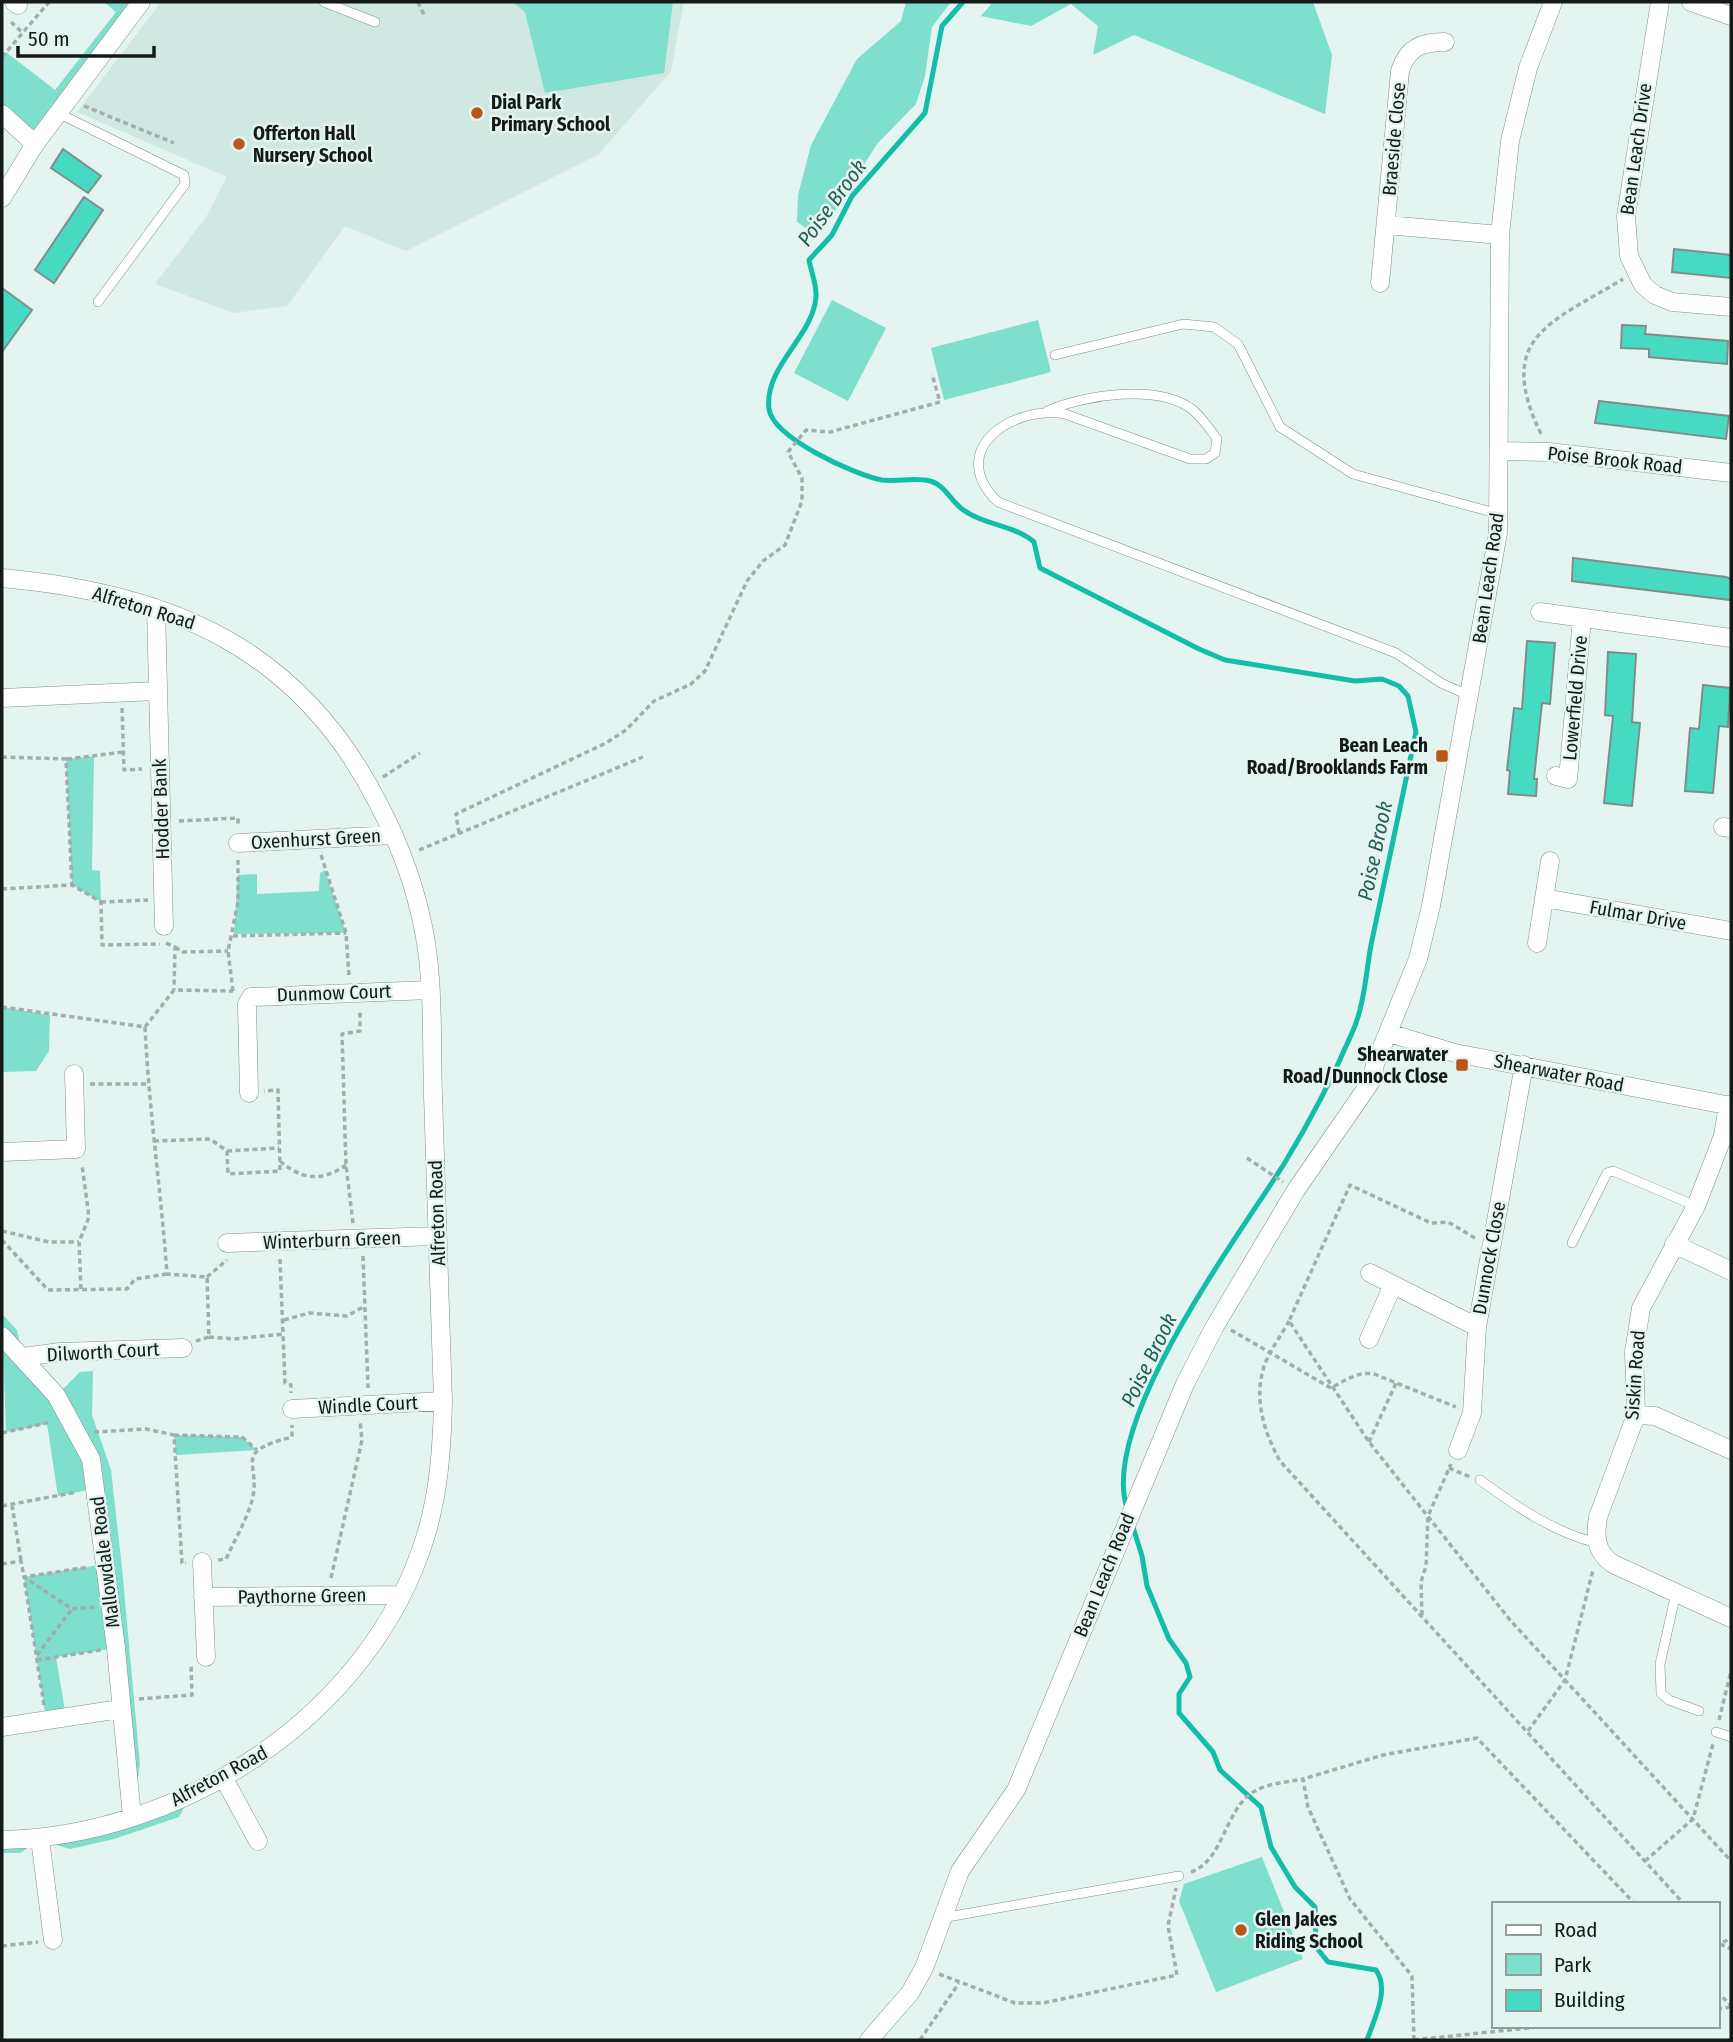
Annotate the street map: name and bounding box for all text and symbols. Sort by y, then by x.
scale bar [18,14,154,58]
text: 50 m [28,26,70,52]
street label: Braeside Close [1378,81,1410,197]
street label: Bean Leach Drive [1615,82,1657,216]
place label: Dial Park Primary School [491,91,611,136]
marker: Dial Park Primary School [469,105,485,121]
place label: Offerton Hall Nursery School [253,122,373,167]
marker: Offerton Hall Nursery School [231,136,247,152]
water label: Poise Brook [792,155,872,251]
street label: Poise Brook Road [1547,441,1683,479]
street label: Bean Leach Road [1467,511,1509,645]
street label: Alfreton Road [90,581,198,635]
street label: Lowerfield Drive [1558,634,1592,762]
place label: Bean Leach Road/Brooklands Farm [1247,734,1428,779]
marker: Bean Leach Road/Brooklands Farm [1434,748,1450,764]
street label: Hodder Bank [148,758,174,860]
water label: Poise Brook [1352,799,1398,903]
street label: Oxenhurst Green [250,824,382,854]
street label: Fulmar Drive [1588,895,1688,935]
street label: Dunmow Court [276,979,392,1006]
place label: Shearwater Road/Dunnock Close [1283,1043,1449,1088]
street label: Shearwater Road [1492,1049,1626,1097]
marker: Shearwater Road/Dunnock Close [1454,1057,1470,1073]
street label: Alfreton Road [424,1160,450,1266]
street label: Dunnock Close [1468,1200,1510,1316]
street label: Winterburn Green [263,1226,401,1254]
water label: Poise Brook [1115,1309,1183,1411]
street label: Siskin Road [1620,1329,1650,1421]
street label: Dilworth Court [46,1338,161,1366]
street label: Windle Court [317,1391,419,1419]
street label: Mallowdale Road [86,1495,124,1629]
street label: Bean Leach Road [1069,1510,1139,1640]
street label: Paythorne Green [237,1583,367,1609]
street label: Alfreton Road [167,1741,271,1811]
legend [1492,1902,1719,2028]
place label: Glen Jakes Riding School [1255,1908,1364,1953]
text: Road [1554,1917,1598,1943]
marker: Glen Jakes Riding School [1233,1922,1249,1938]
text: Park [1554,1952,1592,1978]
text: Building [1554,1987,1625,2013]

